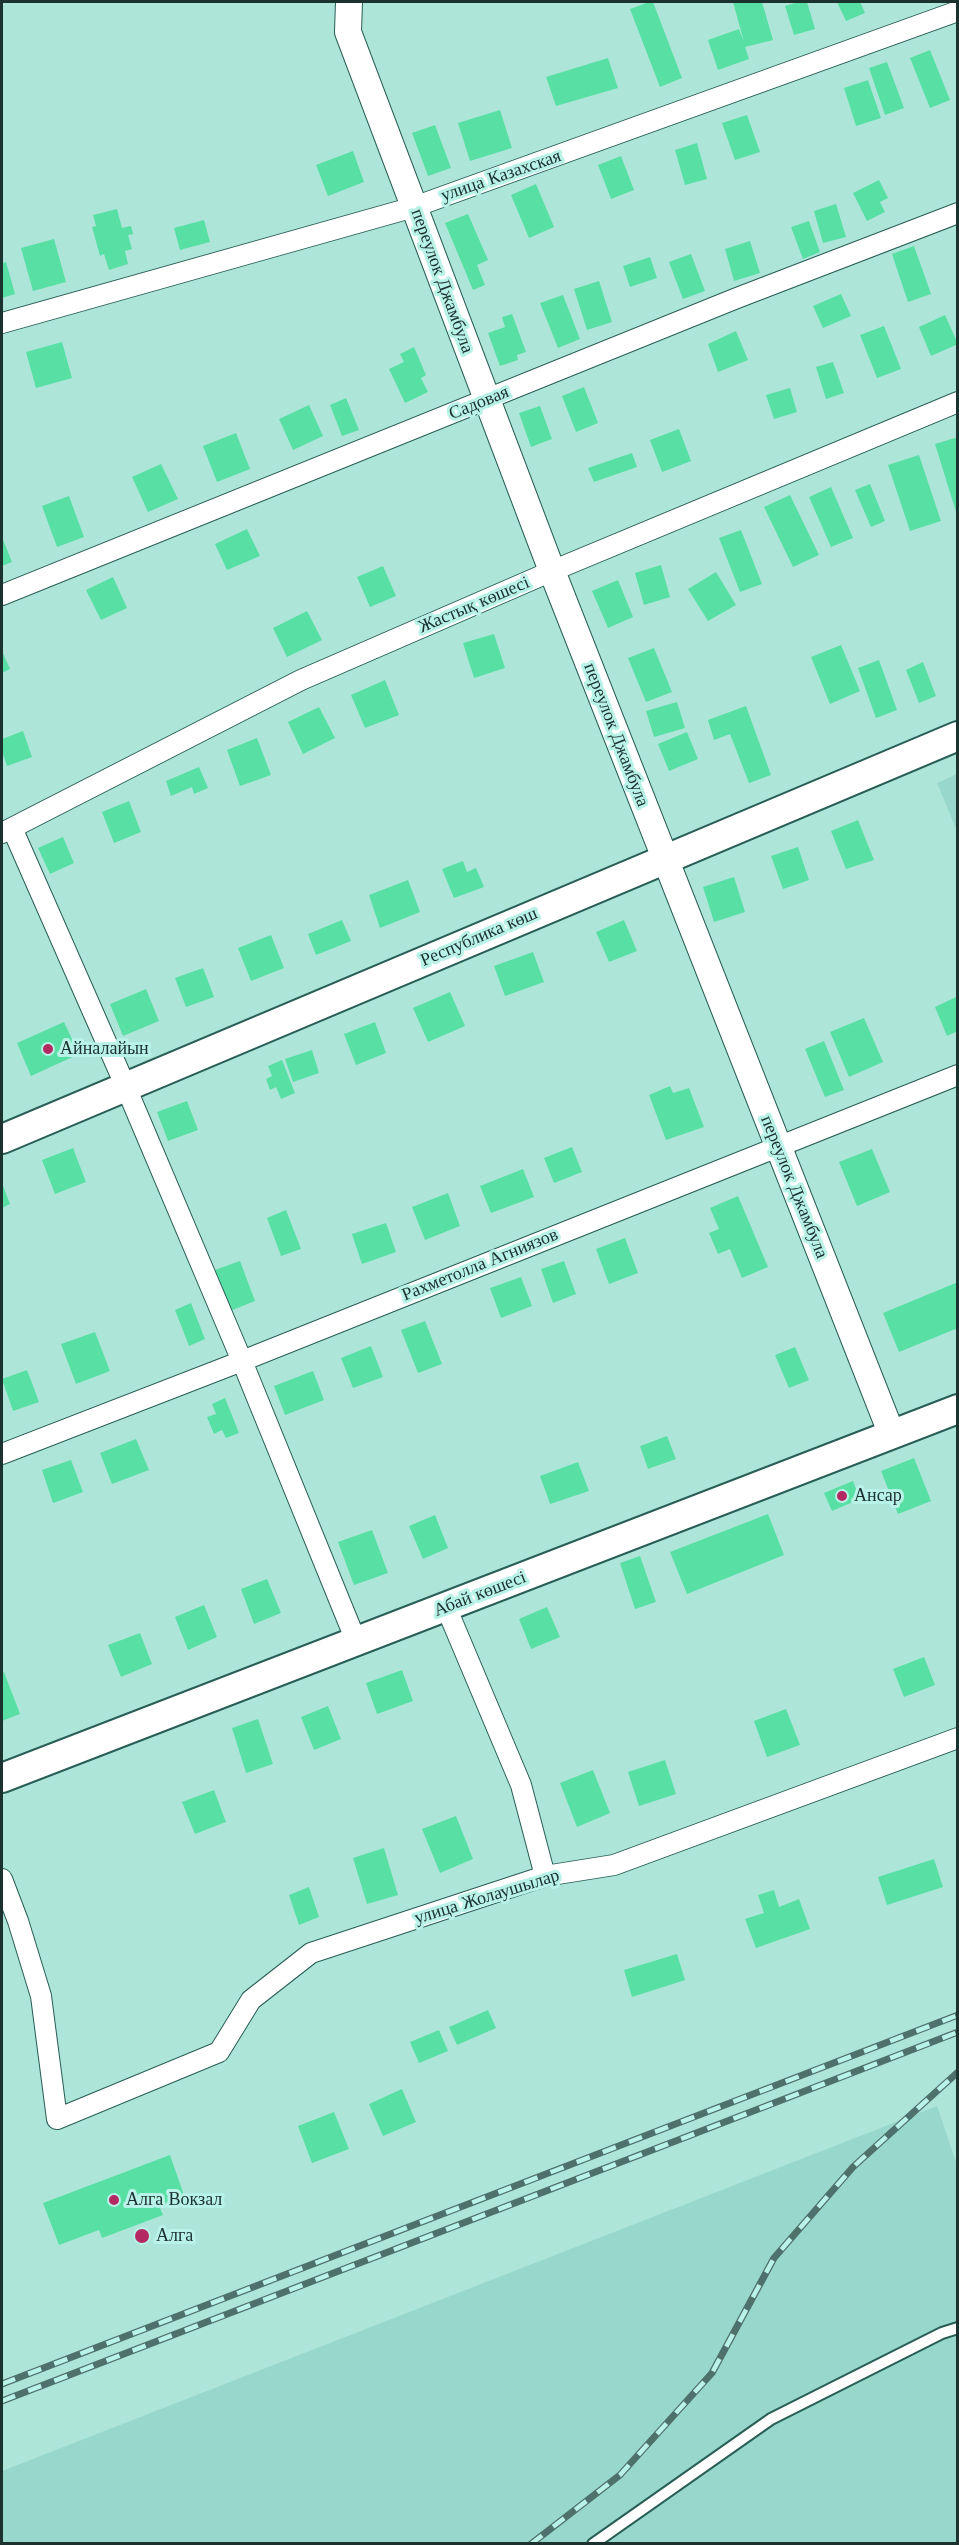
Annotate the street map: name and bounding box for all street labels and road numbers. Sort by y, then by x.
street label: улица Казахская [438,145,564,207]
street label: переулок Джамбула [406,206,478,356]
street label: Садовая [446,381,512,425]
street label: Жастық көшесі [415,572,533,638]
street label: переулок Джамбула [579,660,653,810]
street label: Республика көш [417,903,541,971]
street label: переулок Джамбула [756,1112,832,1262]
street label: Рахметолла Агниязов [399,1224,561,1306]
street label: Абай көшесі [431,1567,529,1621]
street label: улица Жолаушылар [412,1865,562,1929]

